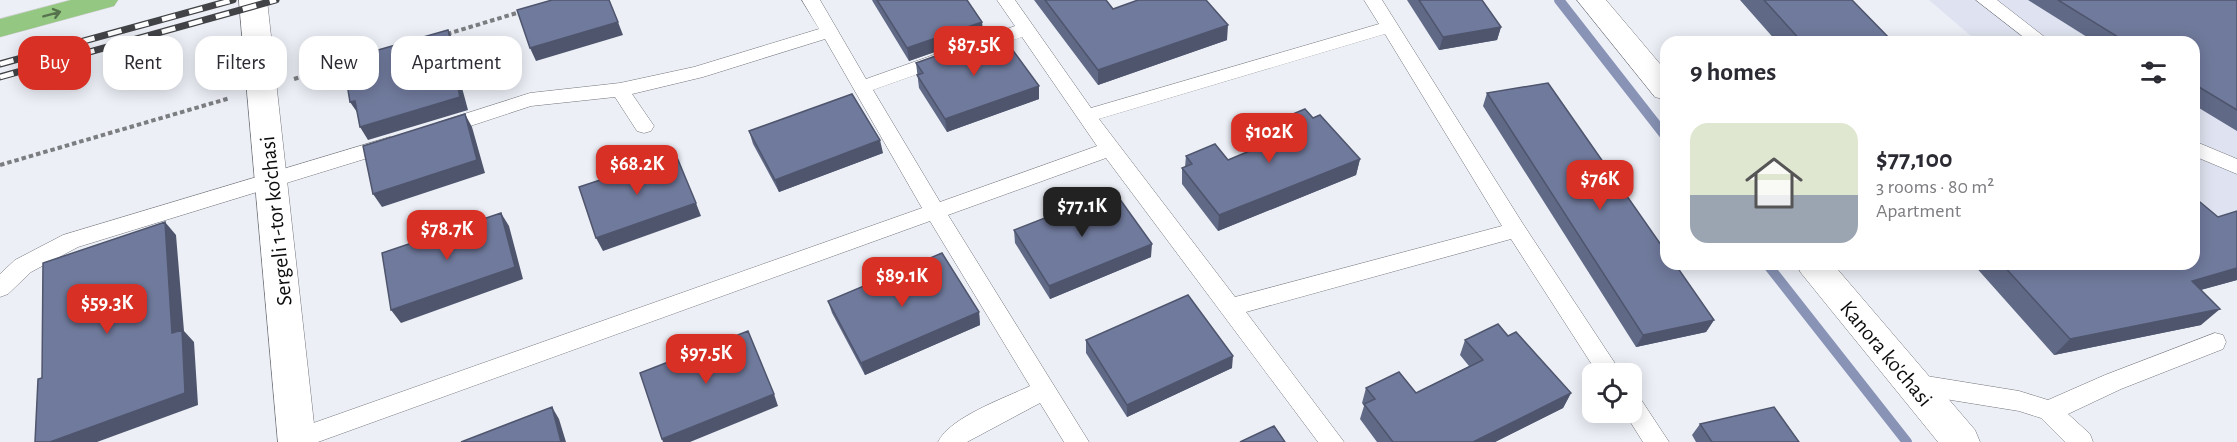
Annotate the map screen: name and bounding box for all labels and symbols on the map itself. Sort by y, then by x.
one-way arrow [42,8,61,19]
pin: $87.5K [925,26,1023,77]
pin: $102K [1227,113,1311,164]
street label: Sergeli 1-tor ko'chasi [256,135,296,307]
pin: $68.2K [588,145,686,196]
pin: $76K [1564,160,1636,211]
pin: $77.1K [1033,187,1131,238]
pin: $78.7K [398,210,496,261]
pin: $89.1K [853,257,951,308]
pin: $59.3K [58,284,156,335]
street label: Kanora ko'chasi [1836,297,1936,411]
pin: $97.5K [657,334,755,385]

